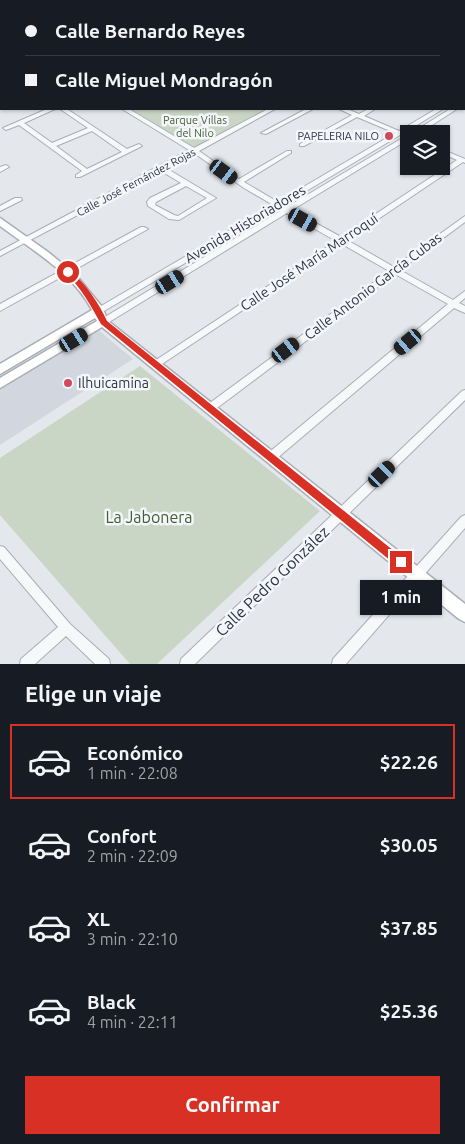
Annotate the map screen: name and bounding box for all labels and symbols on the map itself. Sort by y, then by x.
park label: Parque Villas del Nilo [163,114,227,139]
place label: PAPELERIA NILO [297,130,379,142]
marker: PAPELERIA NILO [383,130,395,142]
street label: Calle José Fernández Rojas [75,145,198,218]
car [207,157,240,187]
street label: Avenida Historiadores [182,182,308,266]
car [286,206,319,234]
street label: Calle José María Marroquí [237,210,381,314]
street label: Calle Antonio García Cubas [301,229,445,343]
route start [57,261,79,283]
car [153,268,186,296]
car [57,326,90,354]
car [391,327,424,357]
car [269,335,302,365]
place label: Ilhuicamina [78,375,149,391]
marker: Ilhuicamina [62,377,74,389]
car [365,458,398,490]
park label: La Jabonera [105,508,193,526]
street label: Calle Pedro González [212,522,332,640]
route end [390,551,412,573]
callout: 1 min [360,580,442,614]

